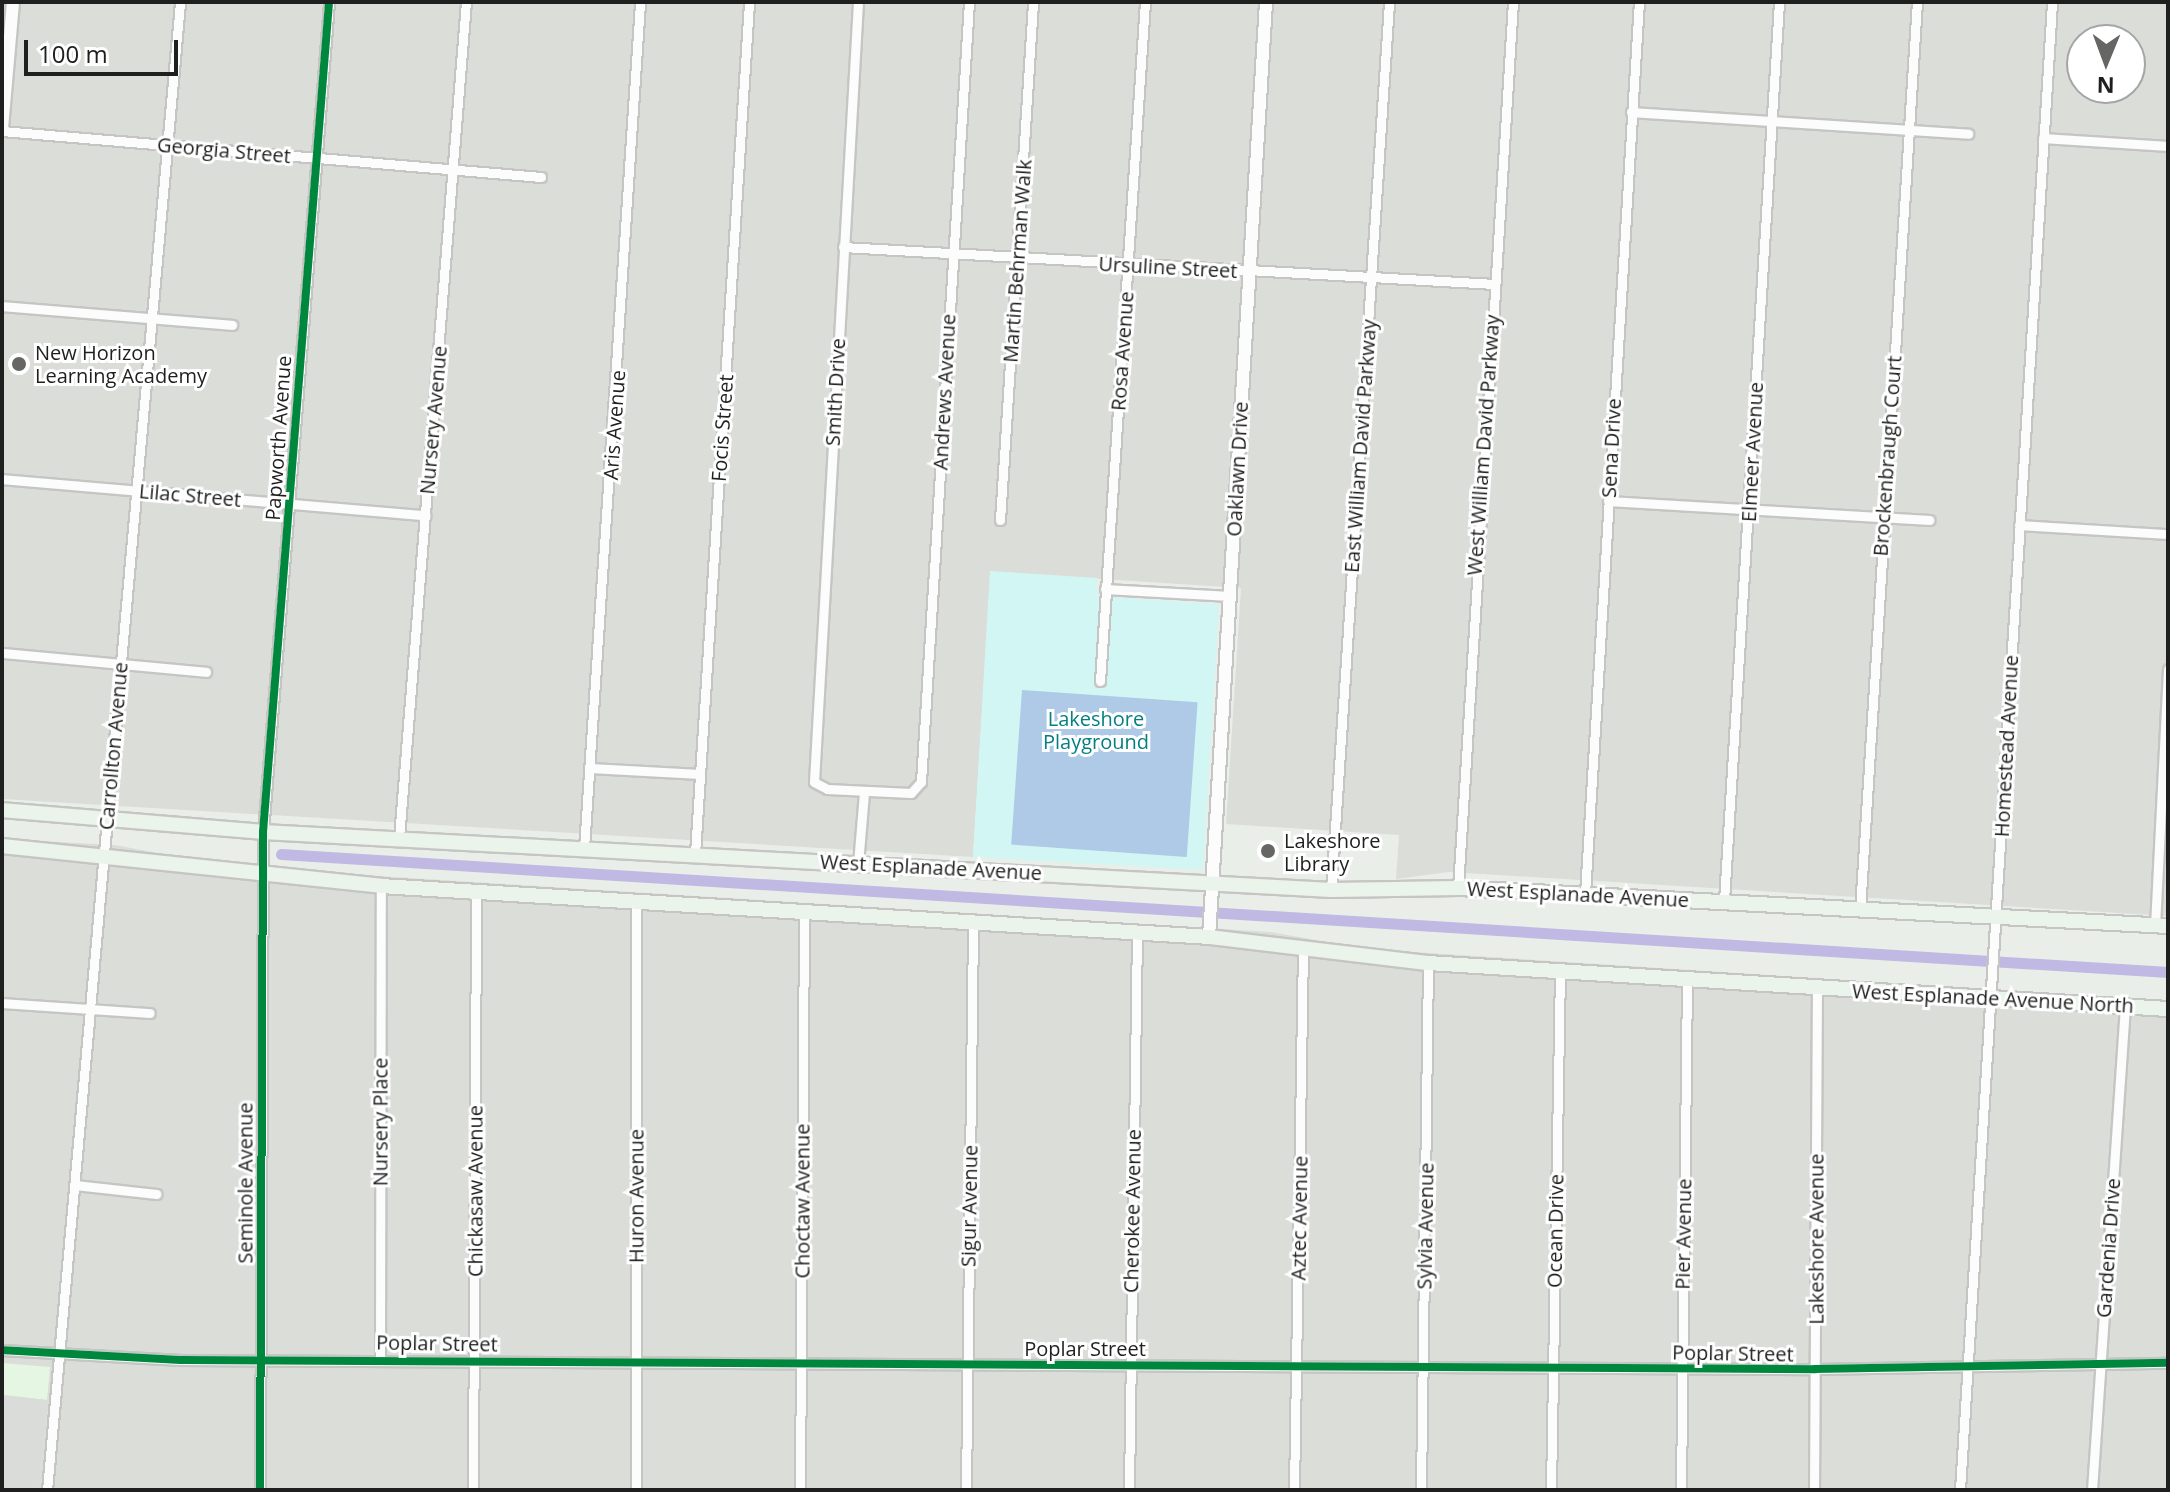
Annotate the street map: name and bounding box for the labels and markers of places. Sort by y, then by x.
place label: New Horizon Learning Academy [35,340,207,387]
marker: New Horizon Learning Academy [10,355,28,373]
place label: Lakeshore Library [1284,828,1381,875]
marker: Lakeshore Library [1259,842,1277,860]

